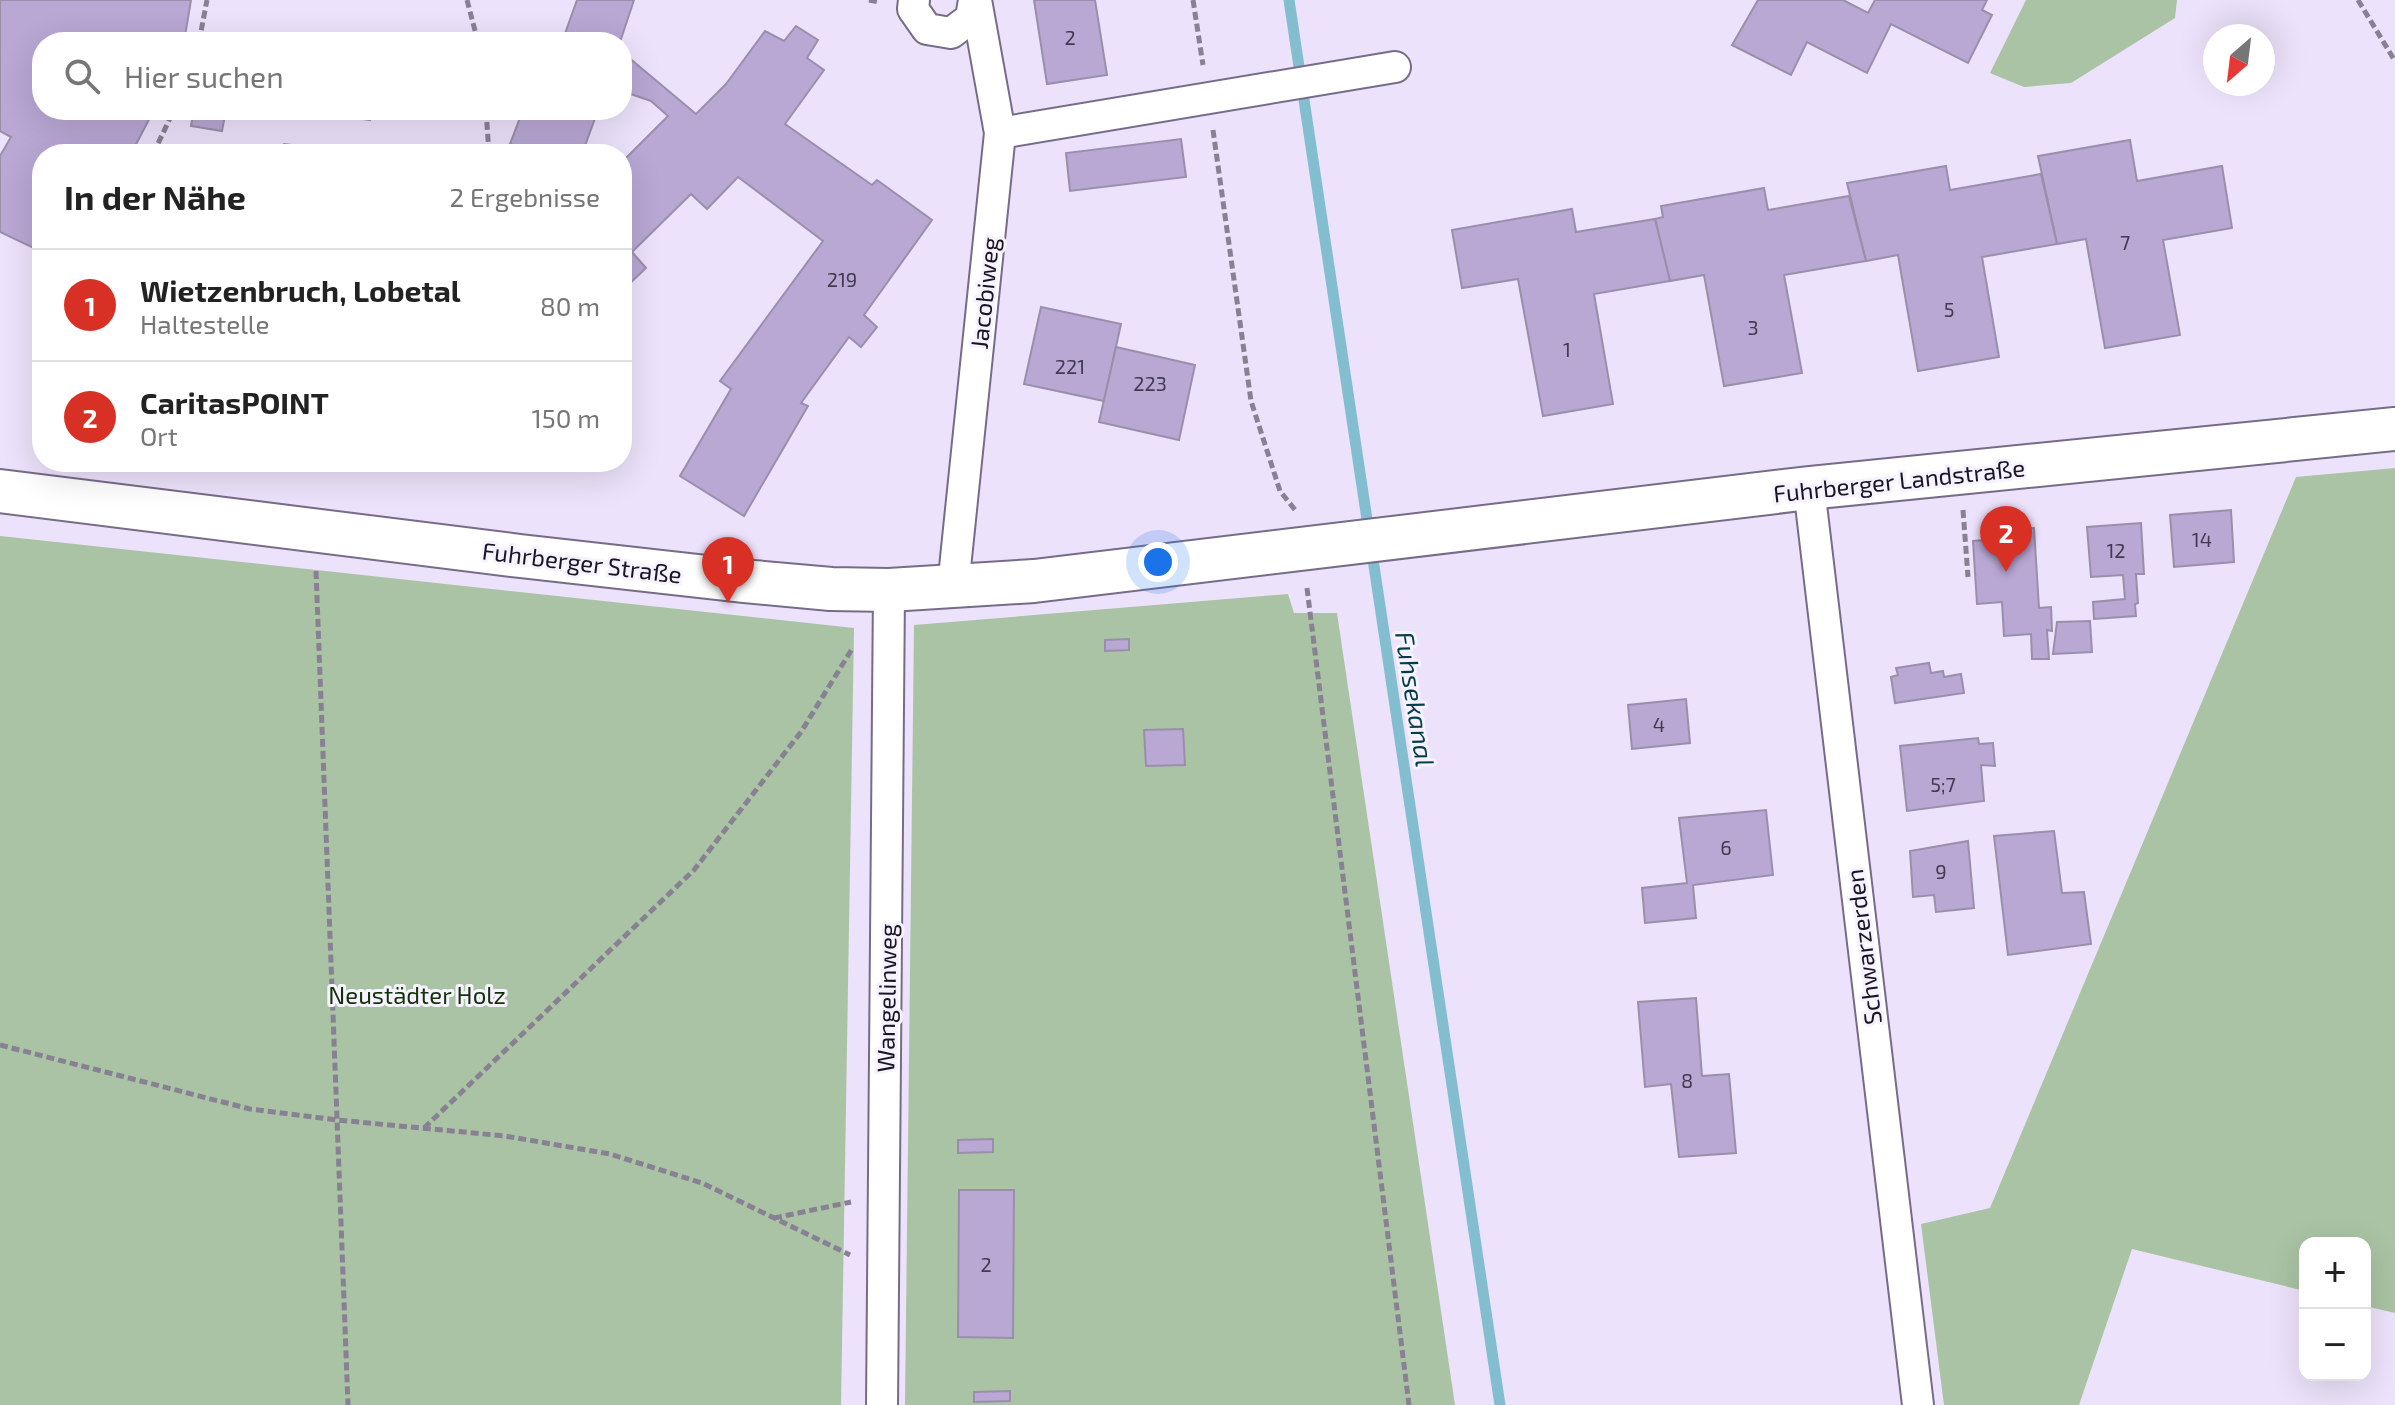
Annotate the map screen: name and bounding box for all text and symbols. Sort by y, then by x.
north arrow [2203,24,2275,96]
house number: 2 [1064,25,1076,49]
search box [32,32,632,120]
icon: search [60,54,104,98]
text: Hier suchen [124,58,284,94]
text: In der Nähe [64,176,246,217]
text: 2 Ergebnisse [450,181,600,212]
house number: 7 [2120,230,2130,254]
street label: Jacobiweg [964,236,1004,350]
house number: 219 [827,267,857,291]
text: Wietzenbruch, Lobetal [140,272,461,308]
text: 1 [84,290,96,321]
text: 80 m [540,290,600,321]
house number: 5 [1944,297,1954,321]
text: Haltestelle [140,308,270,339]
house number: 3 [1747,315,1759,339]
house number: 1 [1563,337,1571,361]
house number: 221 [1055,354,1085,378]
house number: 223 [1133,371,1167,395]
text: CaritasPOINT [140,384,329,420]
text: 2 [82,402,98,433]
text: 150 m [531,402,600,433]
text: Ort [140,420,178,451]
street label: Fuhrberger Landstraße [1772,452,2026,508]
pin: 2 [1980,506,2032,572]
house number: 14 [2192,527,2212,551]
street label: Fuhrberger Straße [481,535,683,589]
pin: 1 [702,537,754,603]
house number: 12 [2106,538,2126,562]
your location [1138,542,1178,582]
water label: Fuhsekanal [1390,629,1442,769]
house number: 4 [1653,712,1665,736]
house number: 5;7 [1930,772,1956,796]
house number: 6 [1720,835,1732,859]
house number: 9 [1935,859,1947,883]
street label: Schwarzerden [1839,867,1887,1027]
street label: Wangelinweg [870,923,902,1073]
park label: Neustädter Holz [328,980,506,1009]
house number: 8 [1681,1068,1693,1092]
map controls [2299,1237,2371,1381]
button: + [2299,1237,2371,1309]
house number: 2 [980,1252,992,1276]
button: − [2299,1309,2371,1381]

